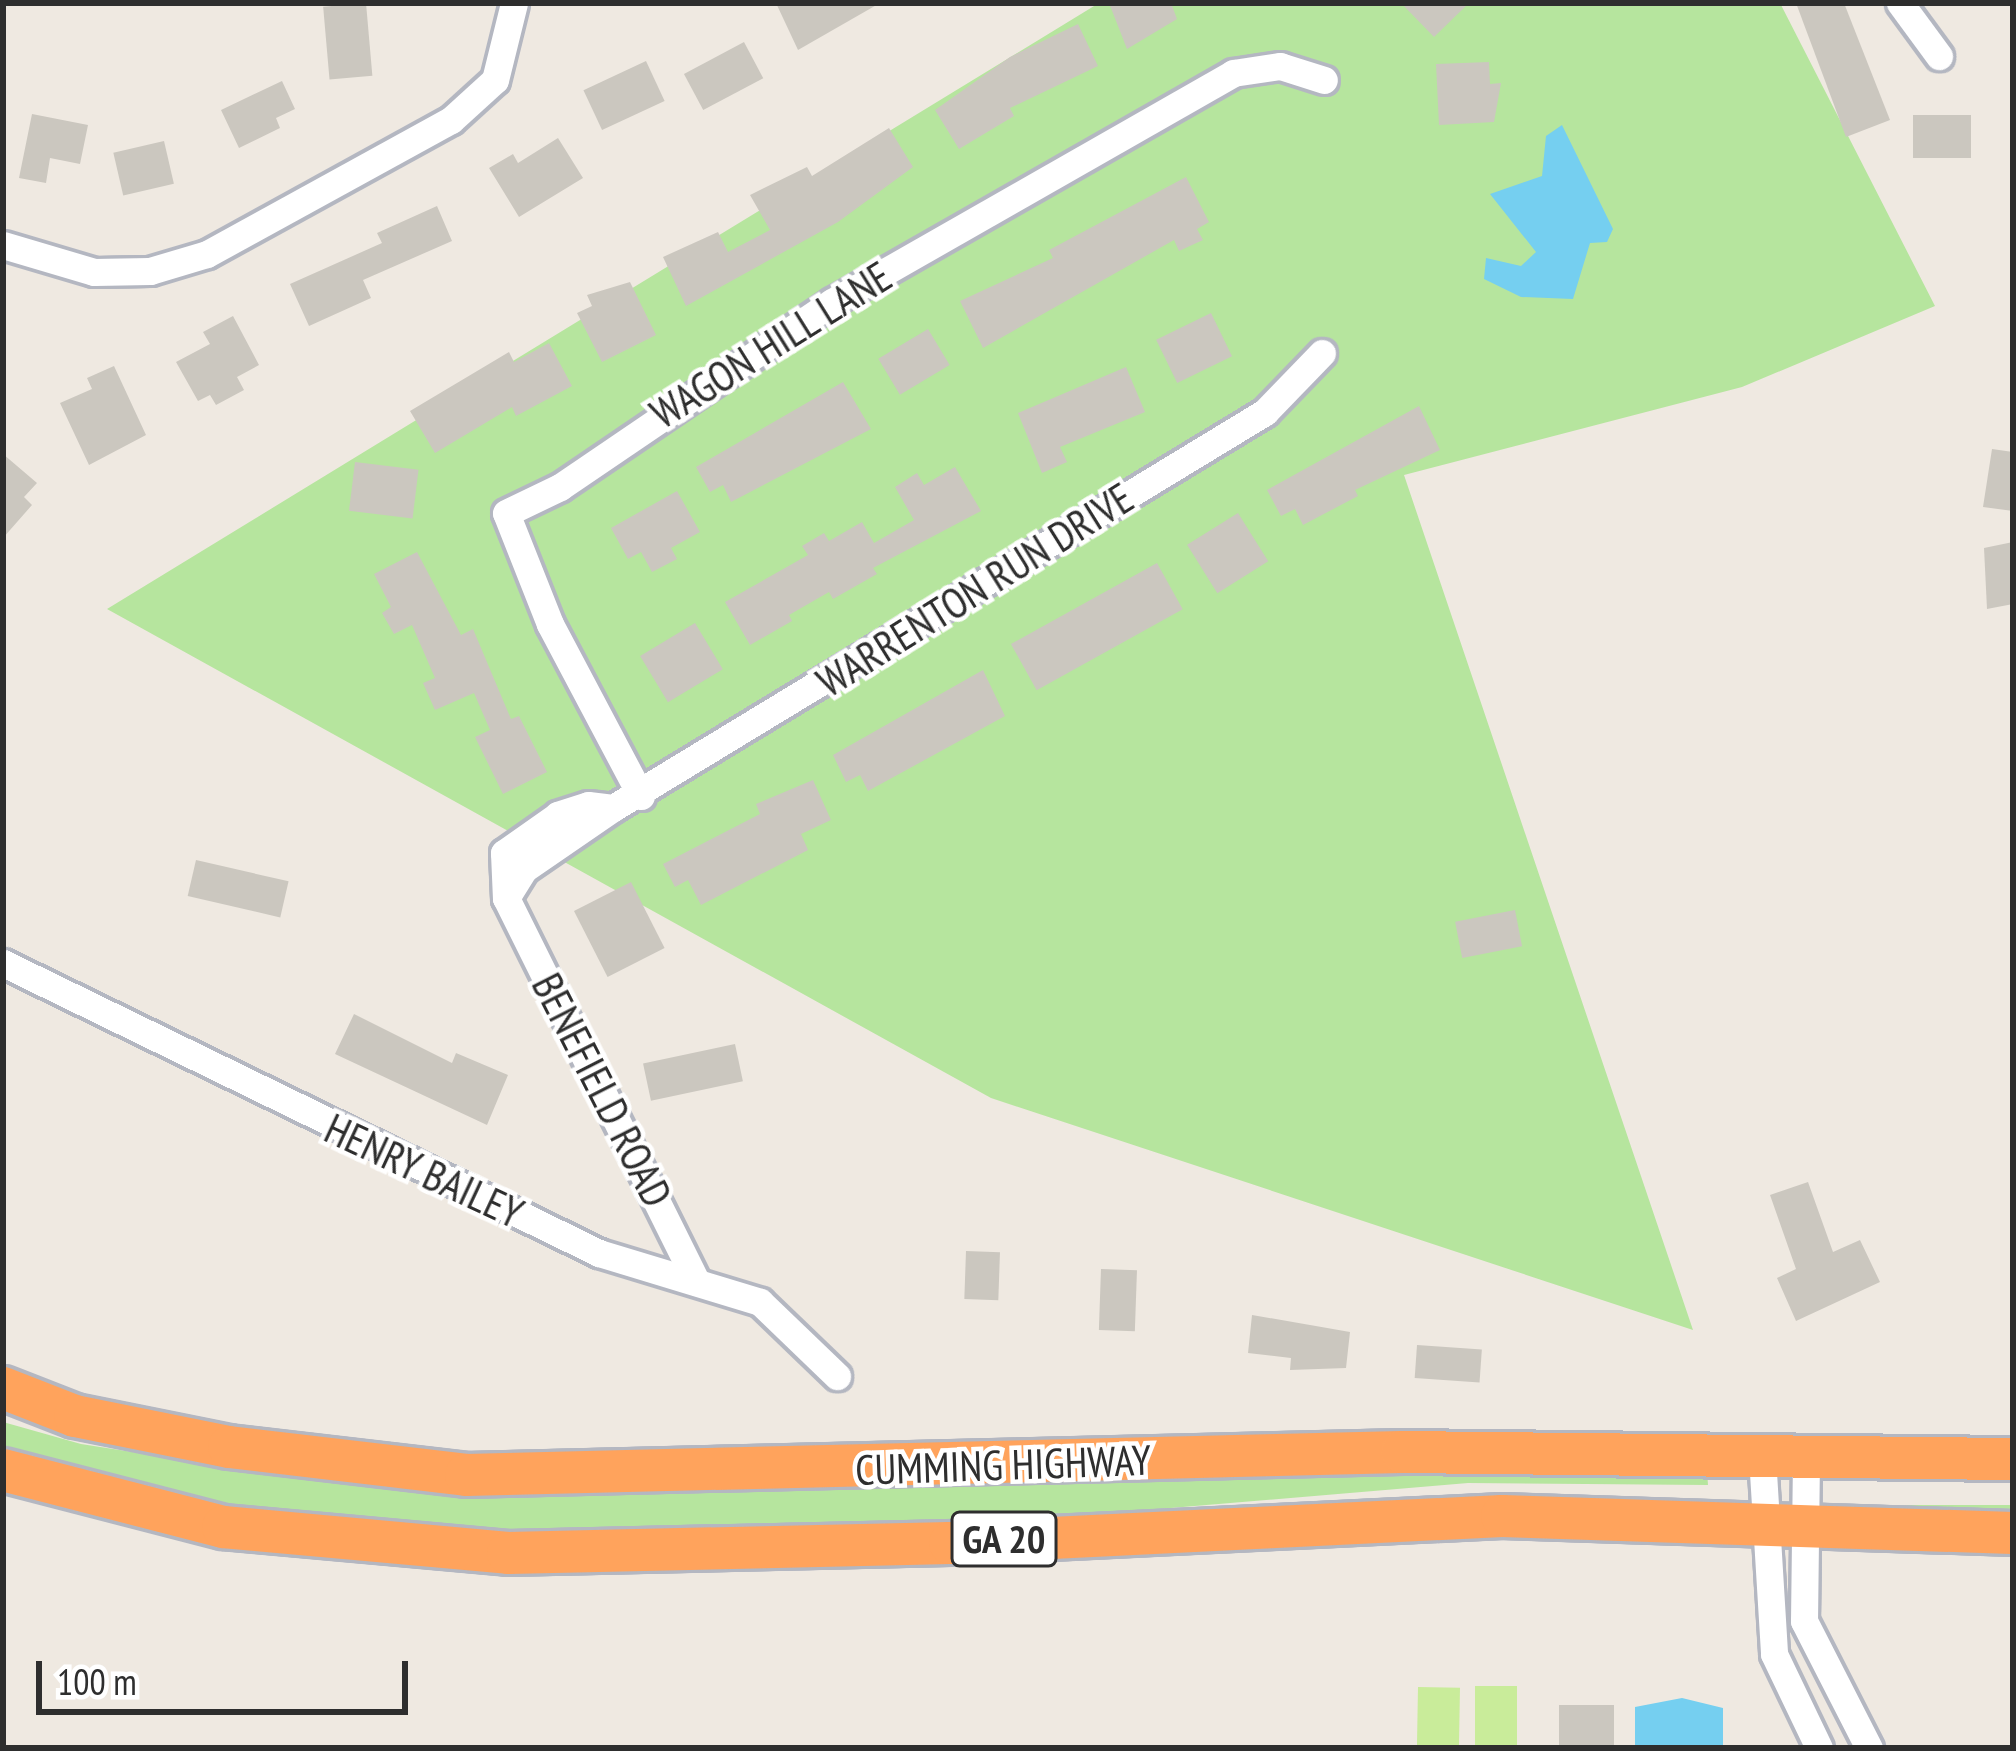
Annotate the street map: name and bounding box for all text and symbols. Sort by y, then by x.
street label: WAGON HILL LANE [641,251,901,439]
street label: WARRENTON RUN DRIVE [808,473,1142,707]
street label: BENEFIELD ROAD [522,965,682,1215]
street label: HENRY BAILEY [317,1103,531,1239]
street label: CUMMING HIGHWAY [854,1435,1152,1495]
road number: GA 20 [947,1506,1061,1572]
scale bar [42,1637,414,1711]
text: 100 m [57,1658,137,1705]

